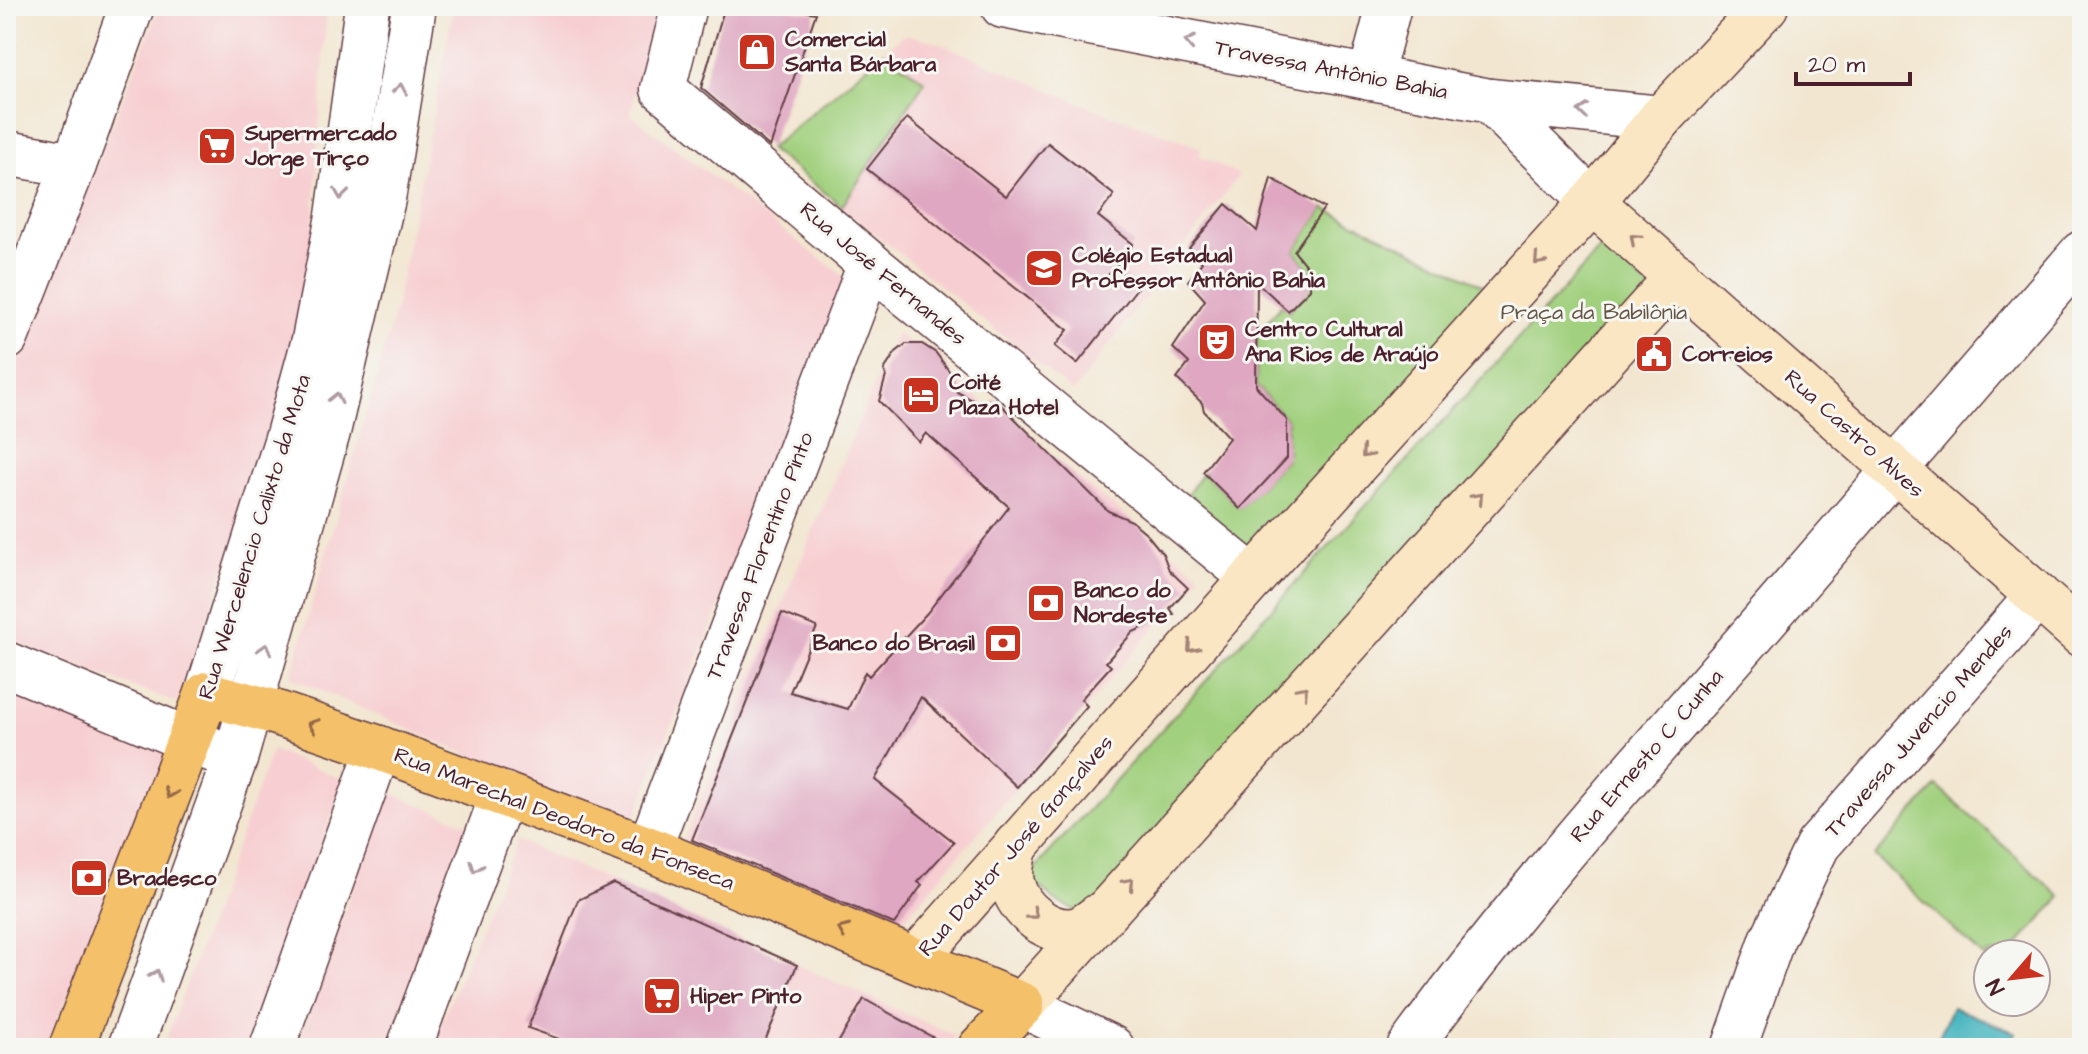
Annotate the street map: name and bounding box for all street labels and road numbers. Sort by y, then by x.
street label: Travessa Antônio Bahia [1212,32,1450,108]
street label: Rua José Fernandes [793,195,973,353]
street label: Rua Castro Alves [1777,363,1931,505]
street label: Rua Wercelencio Calixto da Mota [191,371,319,703]
street label: Travessa Florentino Pinto [698,427,822,684]
street label: Travessa Juvencio Mendes [1818,618,2020,844]
street label: Rua Ernesto C Cunha [1563,663,1731,849]
street label: Rua Doutor José Gonçalves [911,729,1121,963]
street label: Rua Marechal Deodoro da Fonseca [389,740,739,898]

